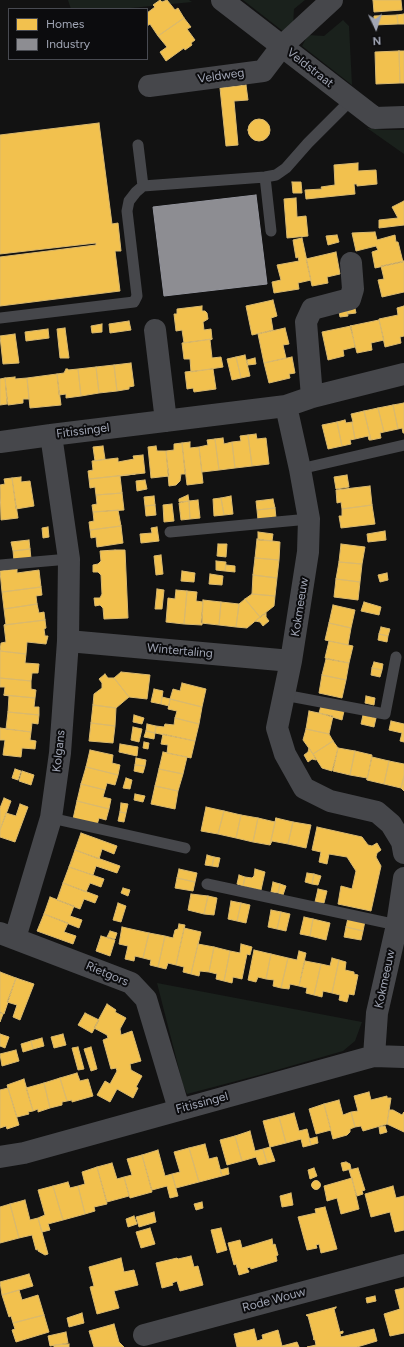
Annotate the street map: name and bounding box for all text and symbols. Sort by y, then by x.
legend [8,8,148,60]
north arrow [356,8,396,48]
text: Homes [46,17,84,31]
text: N [372,34,382,47]
text: Industry [46,37,90,51]
street label: Veldstraat [284,45,336,91]
street label: Veldweg [197,66,245,86]
street label: Fitissingel [56,421,110,441]
street label: Kokmeeuw [288,577,312,637]
street label: Wintertaling [147,641,213,661]
street label: Kolgans [50,729,68,773]
street label: Kokmeeuw [372,948,398,1010]
street label: Rietgors [83,959,131,989]
street label: Fitissingel [174,1089,230,1117]
street label: Rode Wouw [241,1285,307,1315]

